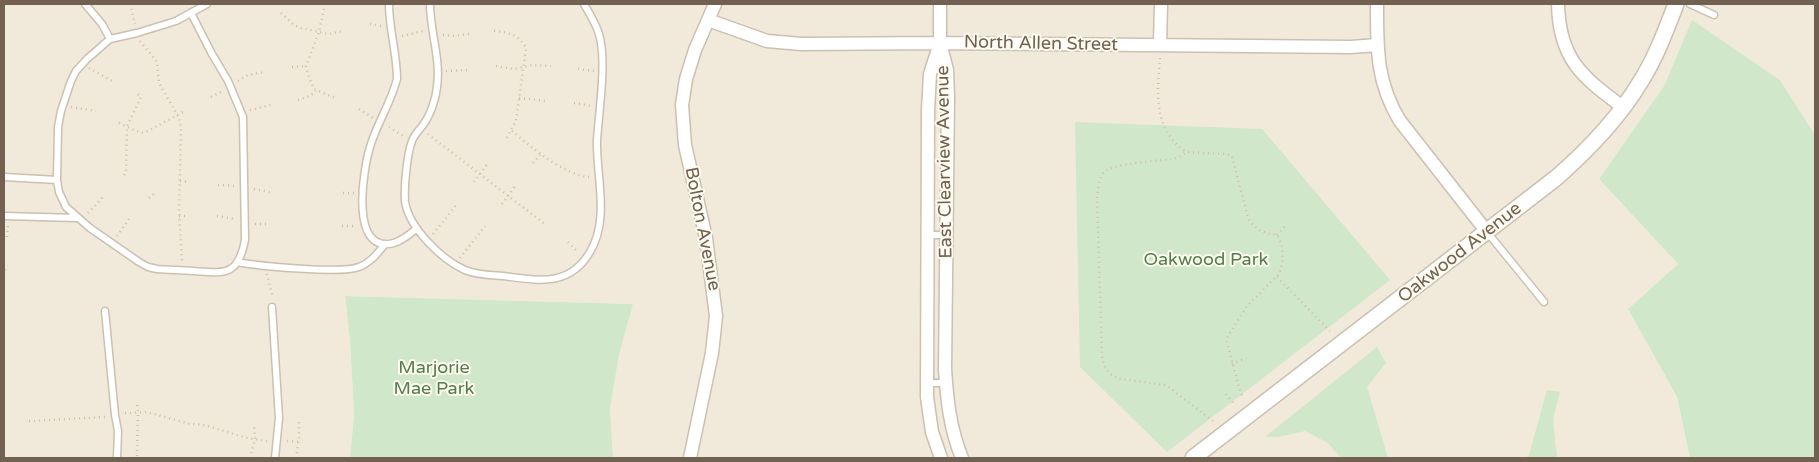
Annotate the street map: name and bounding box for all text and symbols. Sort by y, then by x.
street label: North Allen Street [964,32,1118,56]
street label: East Clearview Avenue [933,65,957,259]
street label: Bolton Avenue [679,165,725,293]
street label: Oakwood Avenue [1394,198,1526,308]
park label: Oakwood Park [1144,249,1268,271]
park label: Marjorie Mae Park [394,357,474,399]

